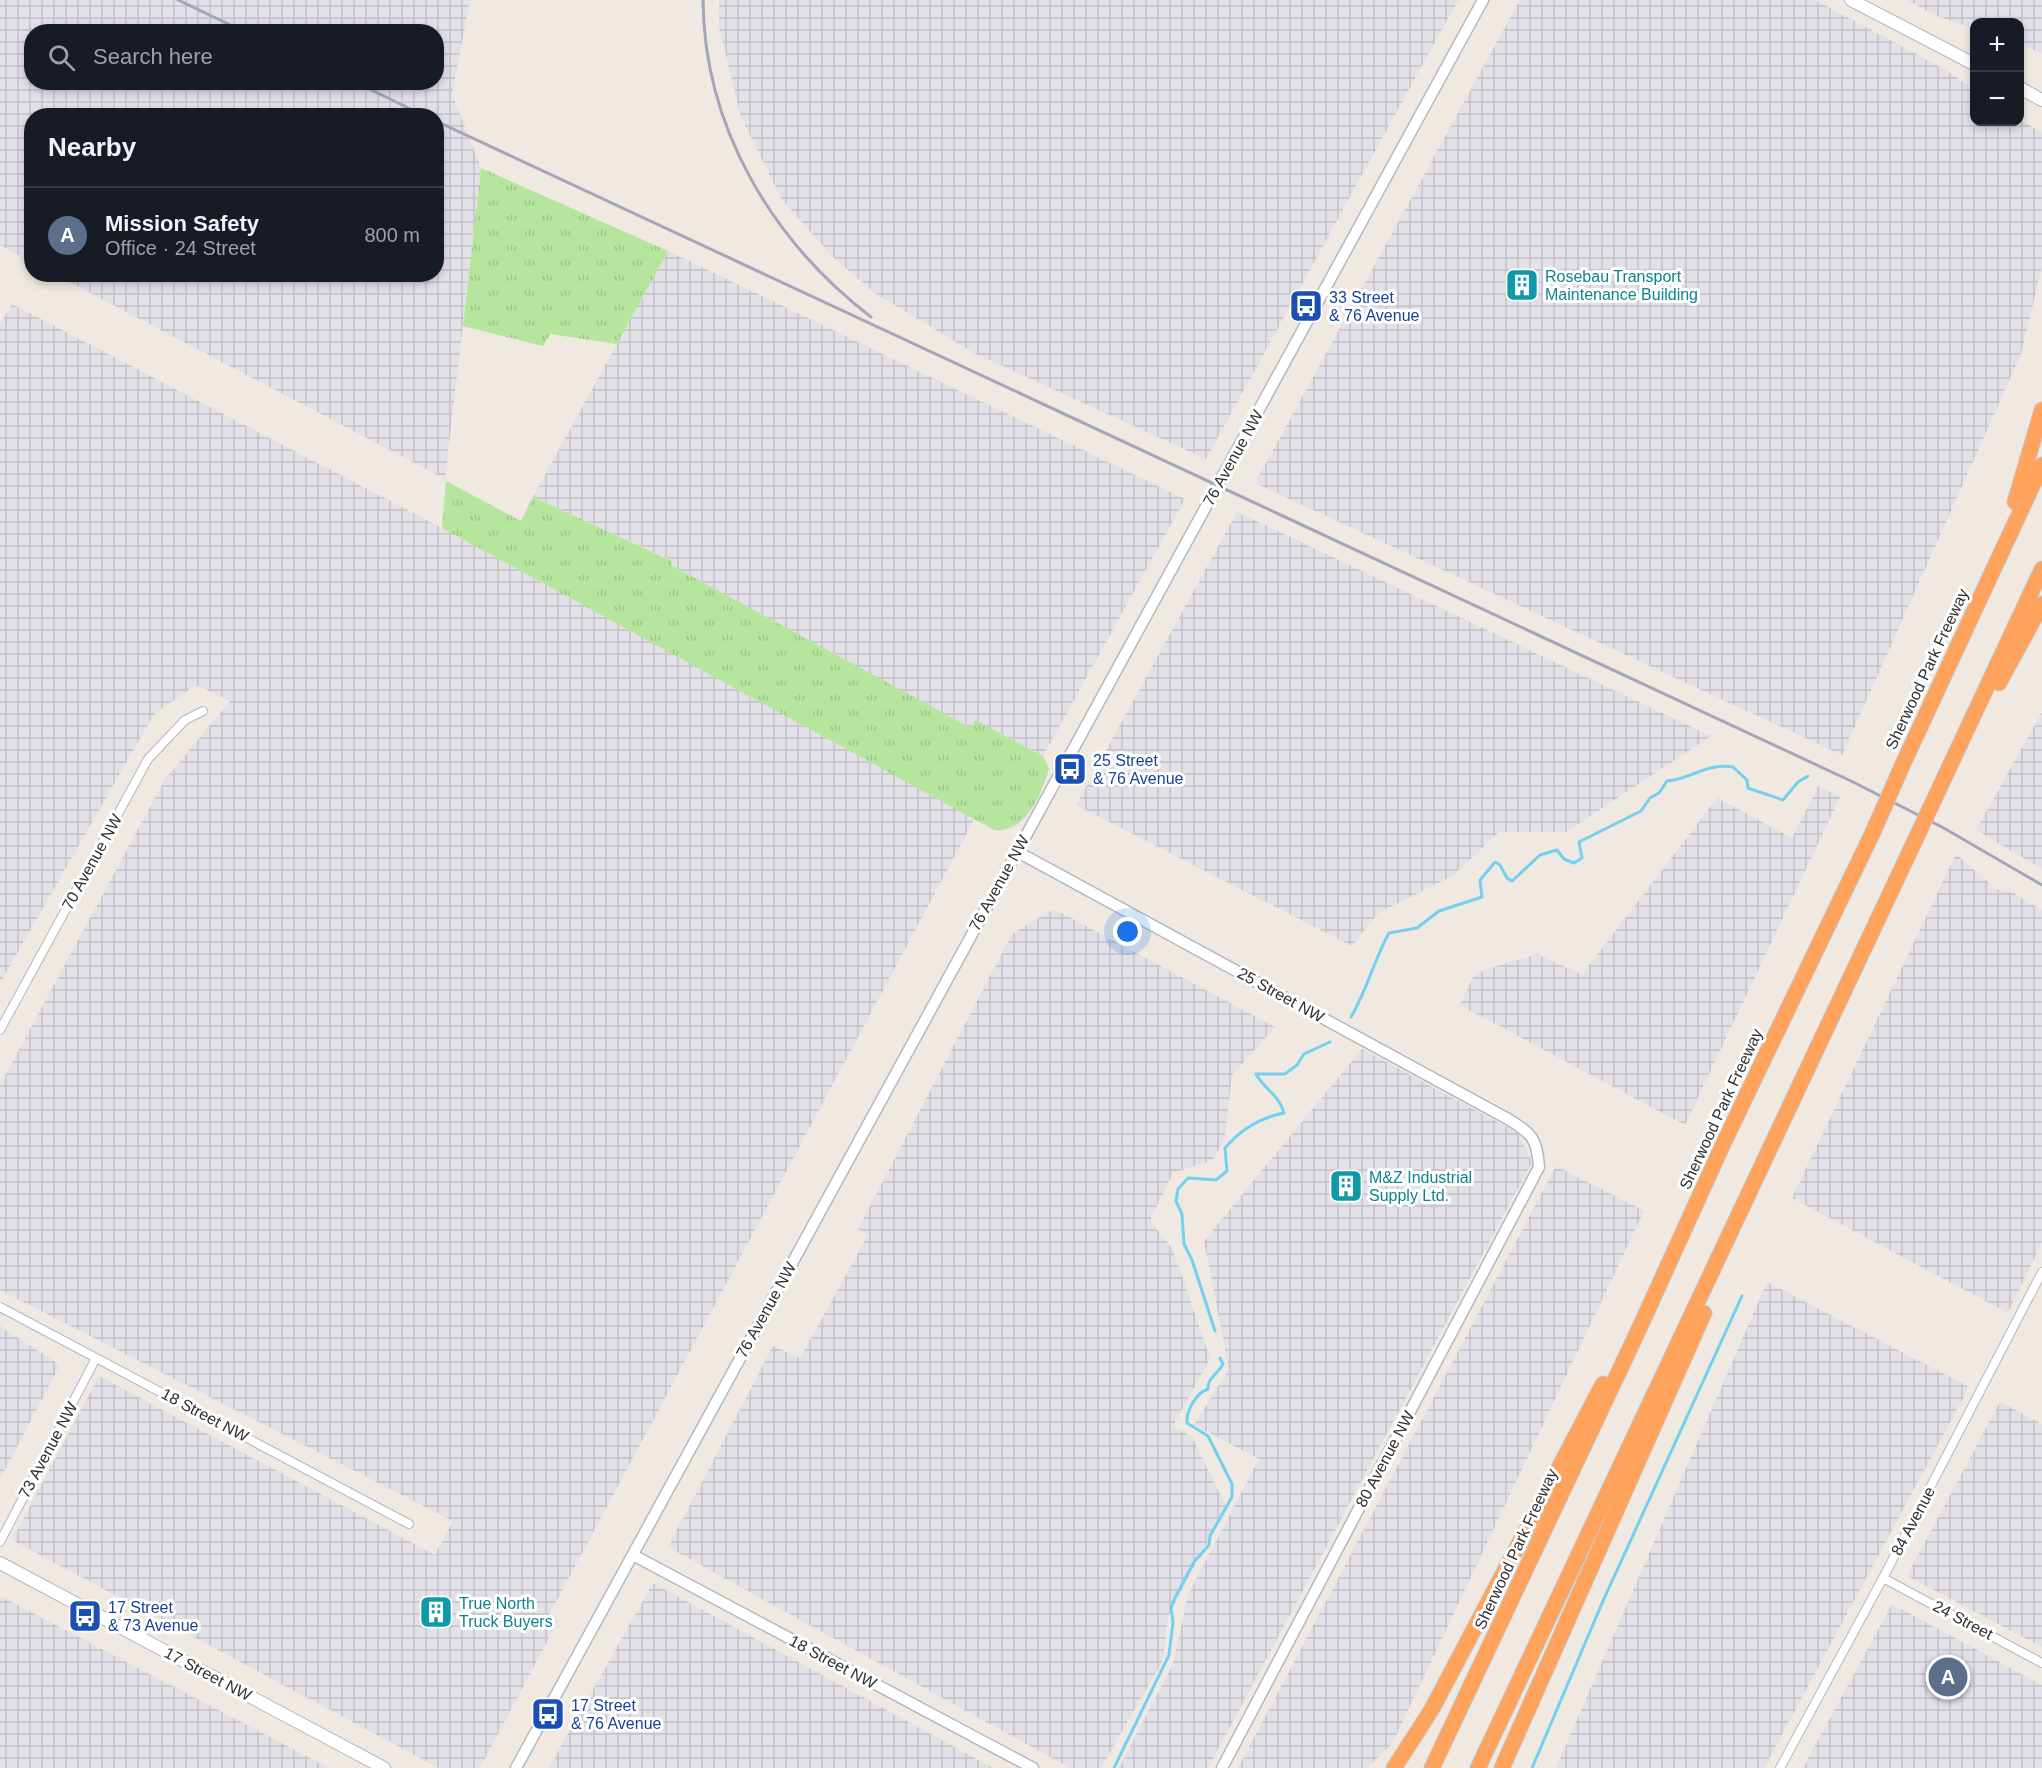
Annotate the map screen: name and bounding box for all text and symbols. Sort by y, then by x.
map controls [1970,18,2024,126]
button: + [1970,18,2024,72]
search box [24,24,444,90]
icon: search [45,41,78,74]
text: Search here [93,44,213,69]
button: − [1970,72,2024,126]
text: Nearby [48,132,136,162]
text: Mission Safety [105,211,259,236]
text: A [60,224,75,246]
text: 800 m [364,224,420,246]
text: Office · 24 Street [105,237,256,259]
building icon: Rosebau Transport Maintenance Building [1504,267,1540,303]
place label: Rosebau Transport Maintenance Building [1545,268,1698,303]
bus stop icon: 33 Street & 76 Avenue [1288,288,1324,324]
place label: 33 Street & 76 Avenue [1329,289,1420,324]
street label: 76 Avenue NW [1200,407,1267,509]
street label: Sherwood Park Freeway [1882,586,1972,752]
bus stop icon: 25 Street & 76 Avenue [1052,751,1088,787]
place label: 25 Street & 76 Avenue [1093,752,1184,787]
street label: 70 Avenue NW [59,811,126,913]
street label: 76 Avenue NW [966,832,1033,934]
your location [1113,917,1142,946]
street label: 25 Street NW [1235,964,1328,1026]
street label: Sherwood Park Freeway [1676,1026,1766,1192]
building icon: M&Z Industrial Supply Ltd. [1328,1168,1364,1204]
place label: M&Z Industrial Supply Ltd. [1369,1169,1472,1204]
street label: 76 Avenue NW [733,1259,800,1361]
street label: 18 Street NW [159,1385,252,1445]
street label: 73 Avenue NW [16,1398,81,1501]
street label: 80 Avenue NW [1353,1407,1418,1510]
street label: Sherwood Park Freeway [1471,1466,1561,1632]
street label: 84 Avenue [1888,1484,1938,1558]
building icon: True North Truck Buyers [418,1594,454,1630]
place label: True North Truck Buyers [459,1595,553,1630]
street label: 24 Street [1930,1597,1996,1643]
bus stop icon: 17 Street & 73 Avenue [67,1598,103,1634]
place label: 17 Street & 73 Avenue [108,1599,199,1634]
street label: 18 Street NW [787,1632,880,1692]
street label: 17 Street NW [162,1644,255,1704]
pin: A [1928,1654,1968,1700]
bus stop icon: 17 Street & 76 Avenue [530,1696,566,1732]
place label: 17 Street & 76 Avenue [571,1697,662,1732]

